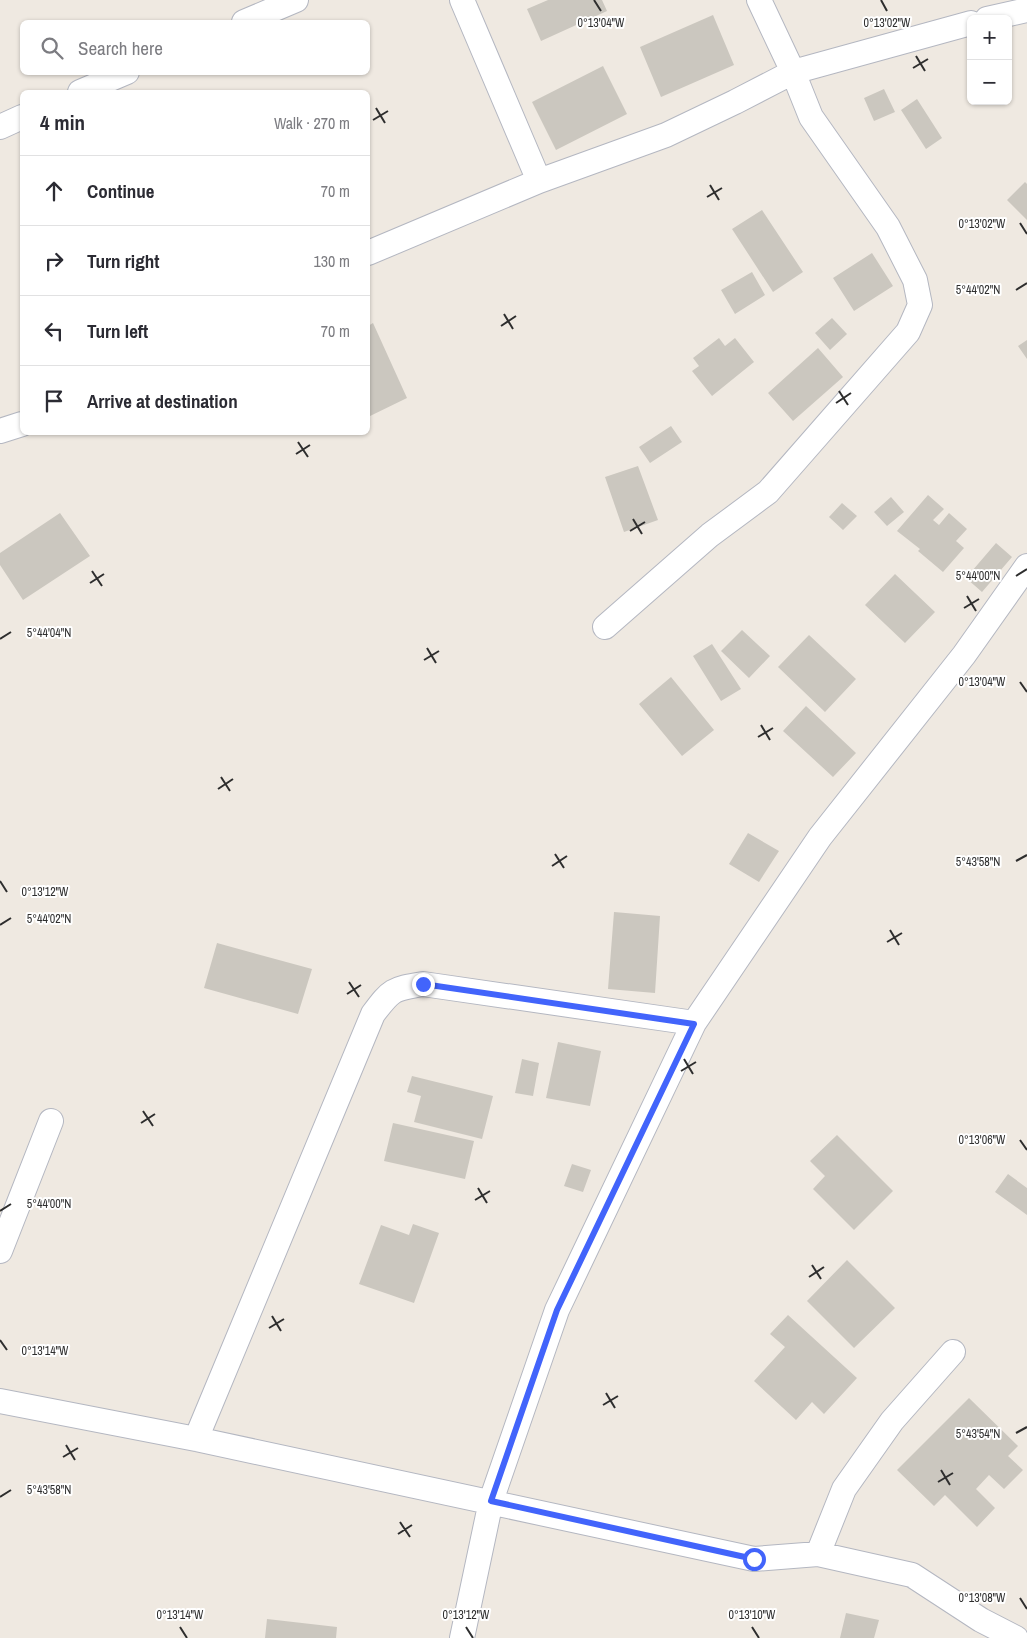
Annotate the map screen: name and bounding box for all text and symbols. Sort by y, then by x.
text: 0°13'04"W [578,15,625,31]
text: 0°13'02"W [864,15,911,31]
map controls [967,15,1012,105]
button: + [967,15,1012,60]
search box [20,20,370,75]
icon: search [38,34,66,62]
text: Search here [78,35,163,61]
button: − [967,60,1012,105]
text: 4 min [40,108,85,137]
text: Walk · 270 m [274,112,350,134]
icon: ahead [40,177,68,205]
text: Continue [87,178,155,204]
text: 70 m [321,180,350,202]
text: 0°13'02"W [959,216,1006,232]
icon: right [40,247,68,275]
text: Turn right [87,248,159,274]
text: 130 m [314,250,350,272]
text: 5°44'02"N [956,282,1000,298]
icon: left [40,317,68,345]
text: Turn left [87,318,148,344]
text: 70 m [321,320,350,342]
icon: arrive [40,387,68,415]
text: Arrive at destination [87,388,238,414]
text: 5°44'00"N [956,568,1000,584]
text: 5°44'04"N [27,625,71,641]
text: 0°13'04"W [959,674,1006,690]
text: 5°43'58"N [956,854,1000,870]
text: 0°13'12"W [22,884,69,900]
text: 5°44'02"N [27,911,71,927]
route end [412,973,435,996]
text: 0°13'06"W [959,1132,1006,1148]
text: 5°44'00"N [27,1196,71,1212]
text: 0°13'14"W [22,1343,69,1359]
text: 5°43'54"N [956,1426,1000,1442]
text: 5°43'58"N [27,1482,71,1498]
route start [743,1548,766,1571]
text: 0°13'08"W [959,1590,1006,1606]
text: 0°13'14"W [157,1607,204,1623]
text: 0°13'12"W [443,1607,490,1623]
text: 0°13'10"W [729,1607,776,1623]

